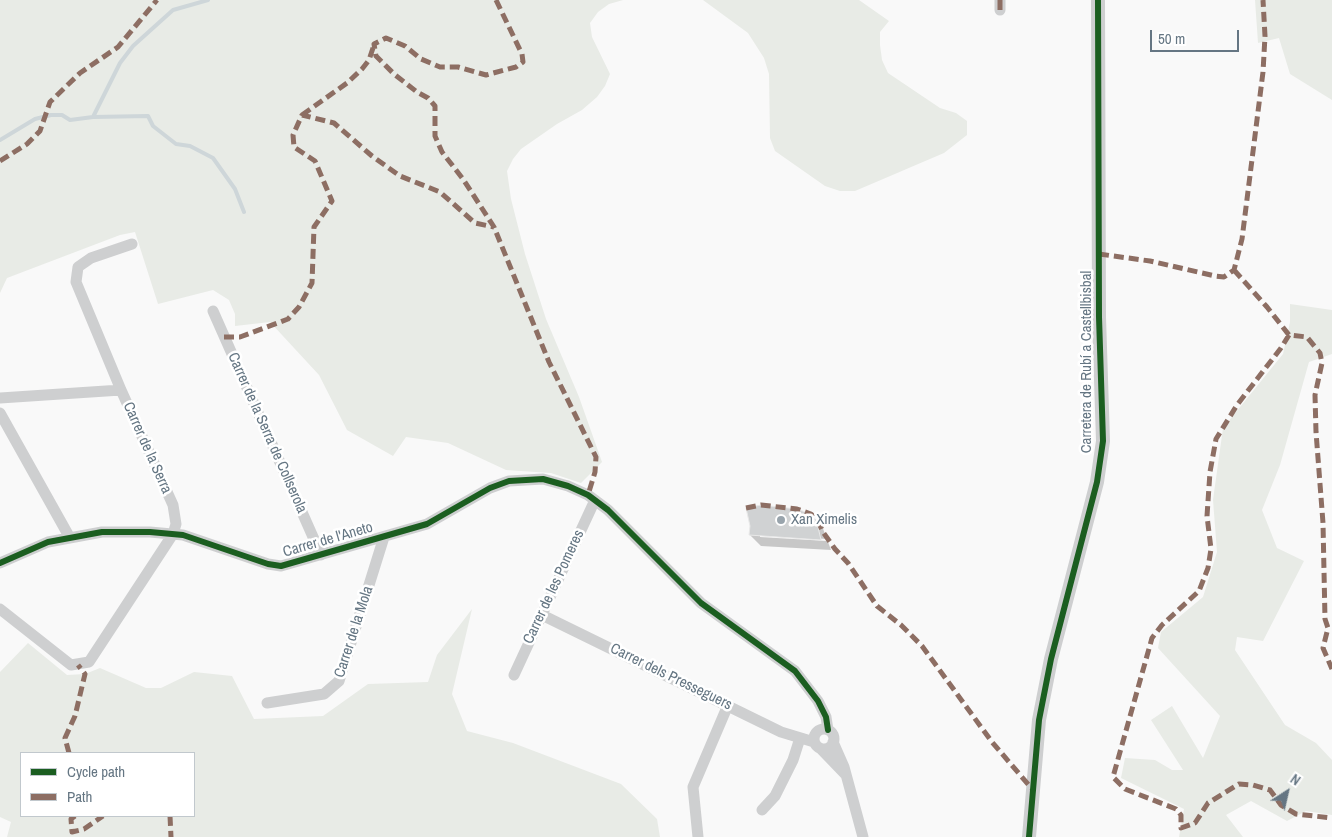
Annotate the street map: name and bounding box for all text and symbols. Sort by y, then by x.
scale bar [1152,20,1241,52]
text: 50 m [1158,28,1185,49]
street label: Carretera de Rubí a Castellbisbal [1078,271,1096,453]
street label: Carrer de la Serra de Collserola [223,350,311,516]
street label: Carrer de la Serra [119,399,175,497]
place label: Xan Ximelis [791,511,857,529]
marker: Xan Ximelis [775,514,787,526]
street label: Carrer de l'Aneto [281,519,375,561]
street label: Carrer de les Pomeres [520,527,588,647]
street label: Carrer de la Mola [331,584,377,680]
street label: Carrer dels Presseguers [607,640,735,714]
legend [20,752,195,817]
text: Cycle path [67,761,125,782]
north arrow [1262,767,1312,817]
text: N [1287,770,1304,789]
text: Path [67,786,92,807]

